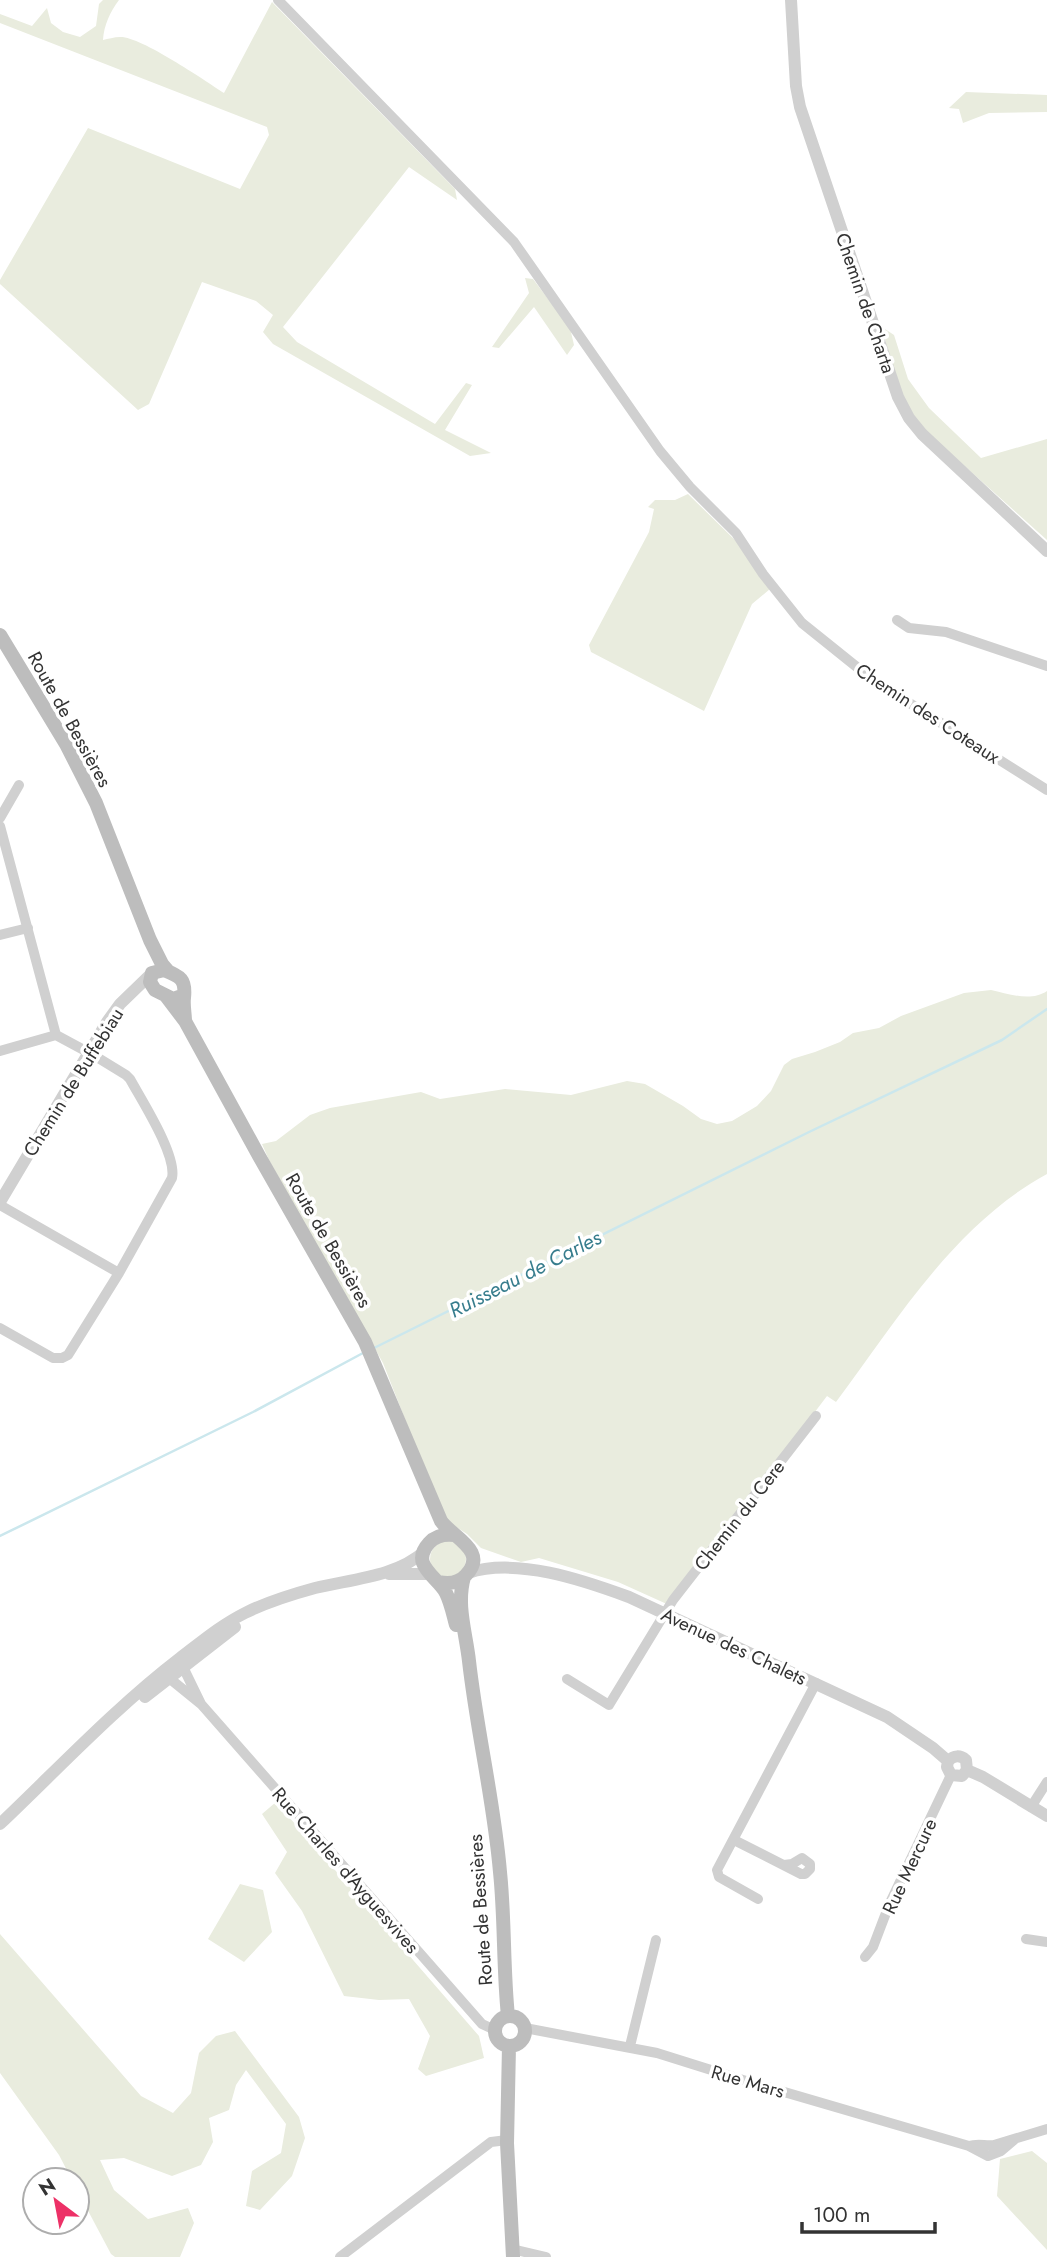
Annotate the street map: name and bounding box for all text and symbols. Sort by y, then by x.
street label: Chemin de Charta [829,229,902,377]
street label: Route de Bessières [21,646,118,792]
street label: Chemin des Coteaux [850,657,1005,770]
street label: Chemin de Buffebiau [17,1003,130,1162]
street label: Route de Bessières [279,1168,378,1313]
water label: Ruisseau de Carles [444,1222,607,1325]
street label: Chemin du Cere [688,1454,791,1576]
street label: Avenue des Chalets [657,1601,811,1692]
street label: Rue Charles d'Ayguesvives [266,1781,426,1960]
street label: Rue Mercure [876,1814,943,1918]
street label: Route de Bessières [462,1833,499,1986]
street label: Rue Mars [708,2058,788,2105]
north arrow [21,2166,91,2236]
text: N [34,2172,61,2202]
scale bar [802,2190,935,2234]
text: 100 m [813,2200,870,2230]

